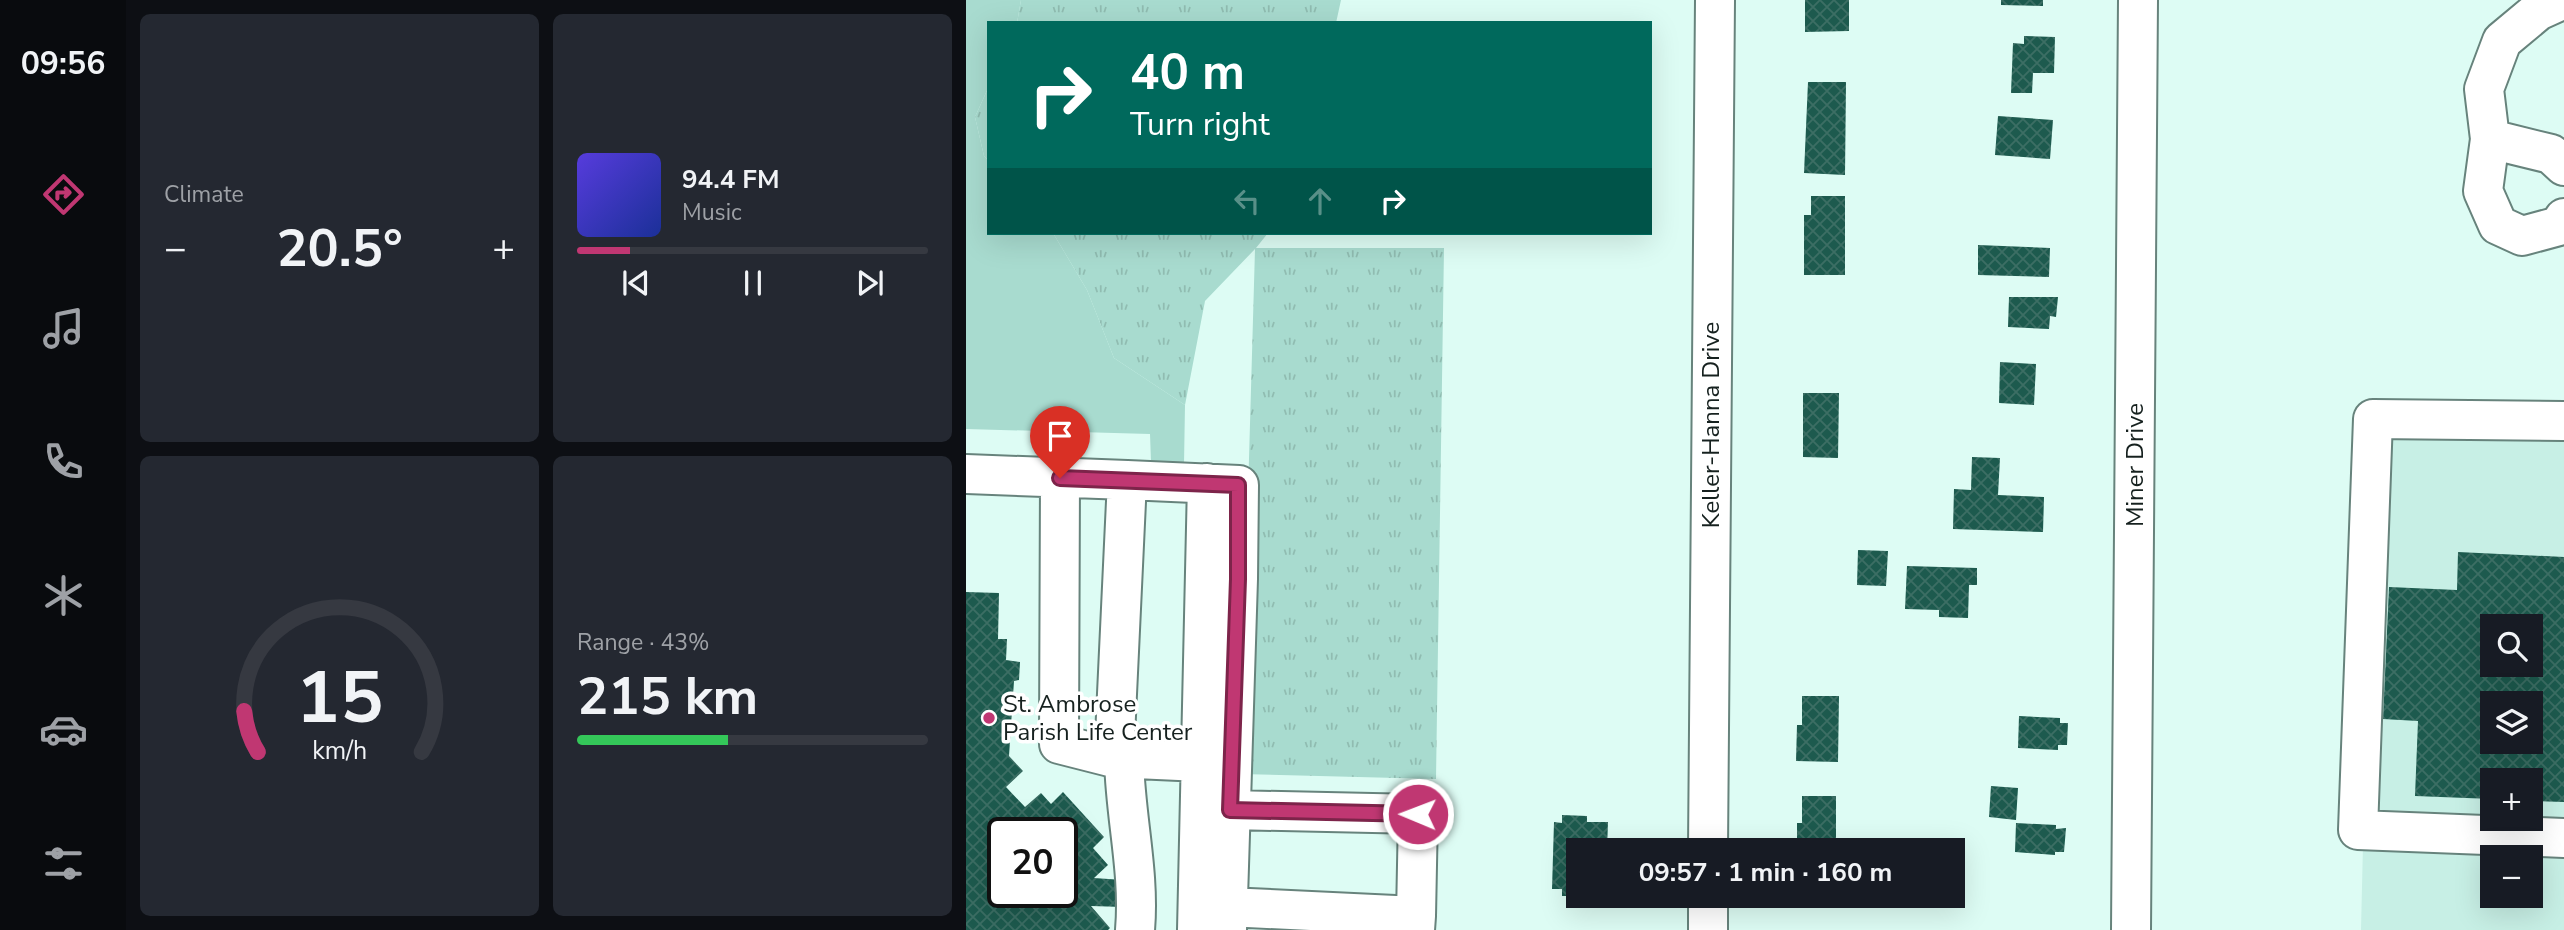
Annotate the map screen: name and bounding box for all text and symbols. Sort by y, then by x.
text: 40 m [1130,39,1245,106]
text: 09:56 [21,42,105,85]
icon: right [1015,49,1106,140]
text: Turn right [1130,103,1270,146]
text: 94.4 FM [682,162,779,197]
icon: directions [39,170,88,219]
text: Climate [164,179,244,210]
icon: left [1228,182,1266,220]
icon: ahead [1301,182,1339,220]
icon: right [1374,182,1412,220]
text: Music [682,197,742,228]
text: 20.5° [276,213,403,284]
text: − [164,223,187,274]
text: + [492,223,515,274]
icon: previous [617,264,655,302]
icon: pause [734,264,772,302]
icon: next [851,264,889,302]
icon: music [39,304,88,353]
street label: Keller-Hanna Drive [1695,322,1727,528]
street label: Miner Drive [2119,403,2151,527]
pin [1030,406,1090,478]
icon: arrive [1041,417,1079,455]
icon: phone [39,437,88,486]
icon: climate [39,571,88,620]
map controls [2480,614,2543,908]
button: search [2480,614,2543,677]
text: Range · 43% [577,627,709,658]
text: 15 [296,648,383,748]
text: 215 km [577,661,758,732]
place label: St. Ambrose Parish Life Center [1003,688,1193,748]
button: layers [2480,691,2543,754]
icon: car [39,705,88,754]
marker: St. Ambrose Parish Life Center [981,710,997,726]
text: km/h [312,734,367,768]
button: + [2480,768,2543,831]
position arrow [1381,777,1455,851]
speed limit sign: 20 [987,817,1078,908]
icon: filters [39,839,88,888]
button: − [2480,845,2543,908]
text: 09:57 · 1 min · 160 m [1639,855,1892,890]

